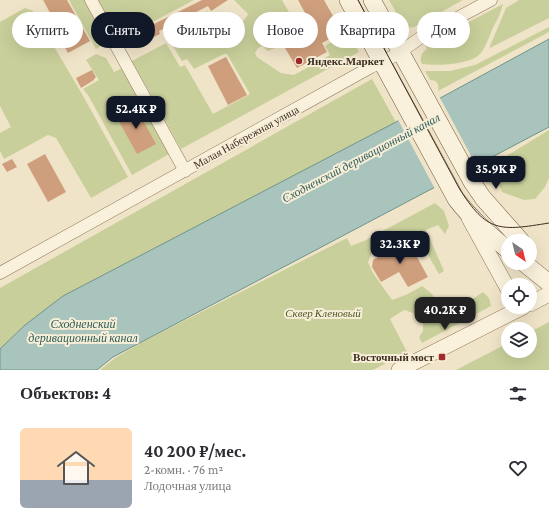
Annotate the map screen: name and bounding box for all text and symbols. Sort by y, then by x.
chip: Купить [12,12,83,48]
chip: Снять [91,12,155,48]
chip: Фильтры [163,12,245,48]
chip: Новое [253,12,318,48]
chip: Квартира [326,12,409,48]
chip: Дом [417,12,470,48]
place label: Яндекс.Маркет [307,55,385,67]
marker: Яндекс.Маркет [294,56,304,66]
pin: 52.4K ₽ [99,96,173,130]
text: 52.4K ₽ [115,101,157,116]
street label: Малая Набережная улица [191,103,301,171]
water label: Сходненский деривационный канал [280,110,442,206]
pin: 35.9K ₽ [459,156,533,190]
text: 35.9K ₽ [475,161,517,176]
pin: 32.3K ₽ [363,231,437,265]
north arrow [501,234,537,270]
map controls [501,234,537,358]
text: 32.3K ₽ [380,236,420,251]
button: locate [501,278,537,314]
pin: 40.2K ₽ [408,297,482,331]
text: 40.2K ₽ [424,302,466,317]
park label: Сквер Кленовый [285,307,361,319]
water label: Сходненский деривационный канал [28,317,138,345]
button: layers [501,322,537,358]
place label: Восточный мост [353,351,435,363]
marker: Восточный мост [437,352,447,362]
icon: filters [507,383,529,405]
text: Объектов: 4 [20,384,111,403]
text: 40 200 ₽/мес. [144,442,246,461]
icon: home [52,444,100,492]
icon: heart [507,457,529,479]
text: 2-комн. · 76 m² [144,462,223,477]
text: Лодочная улица [144,478,231,493]

